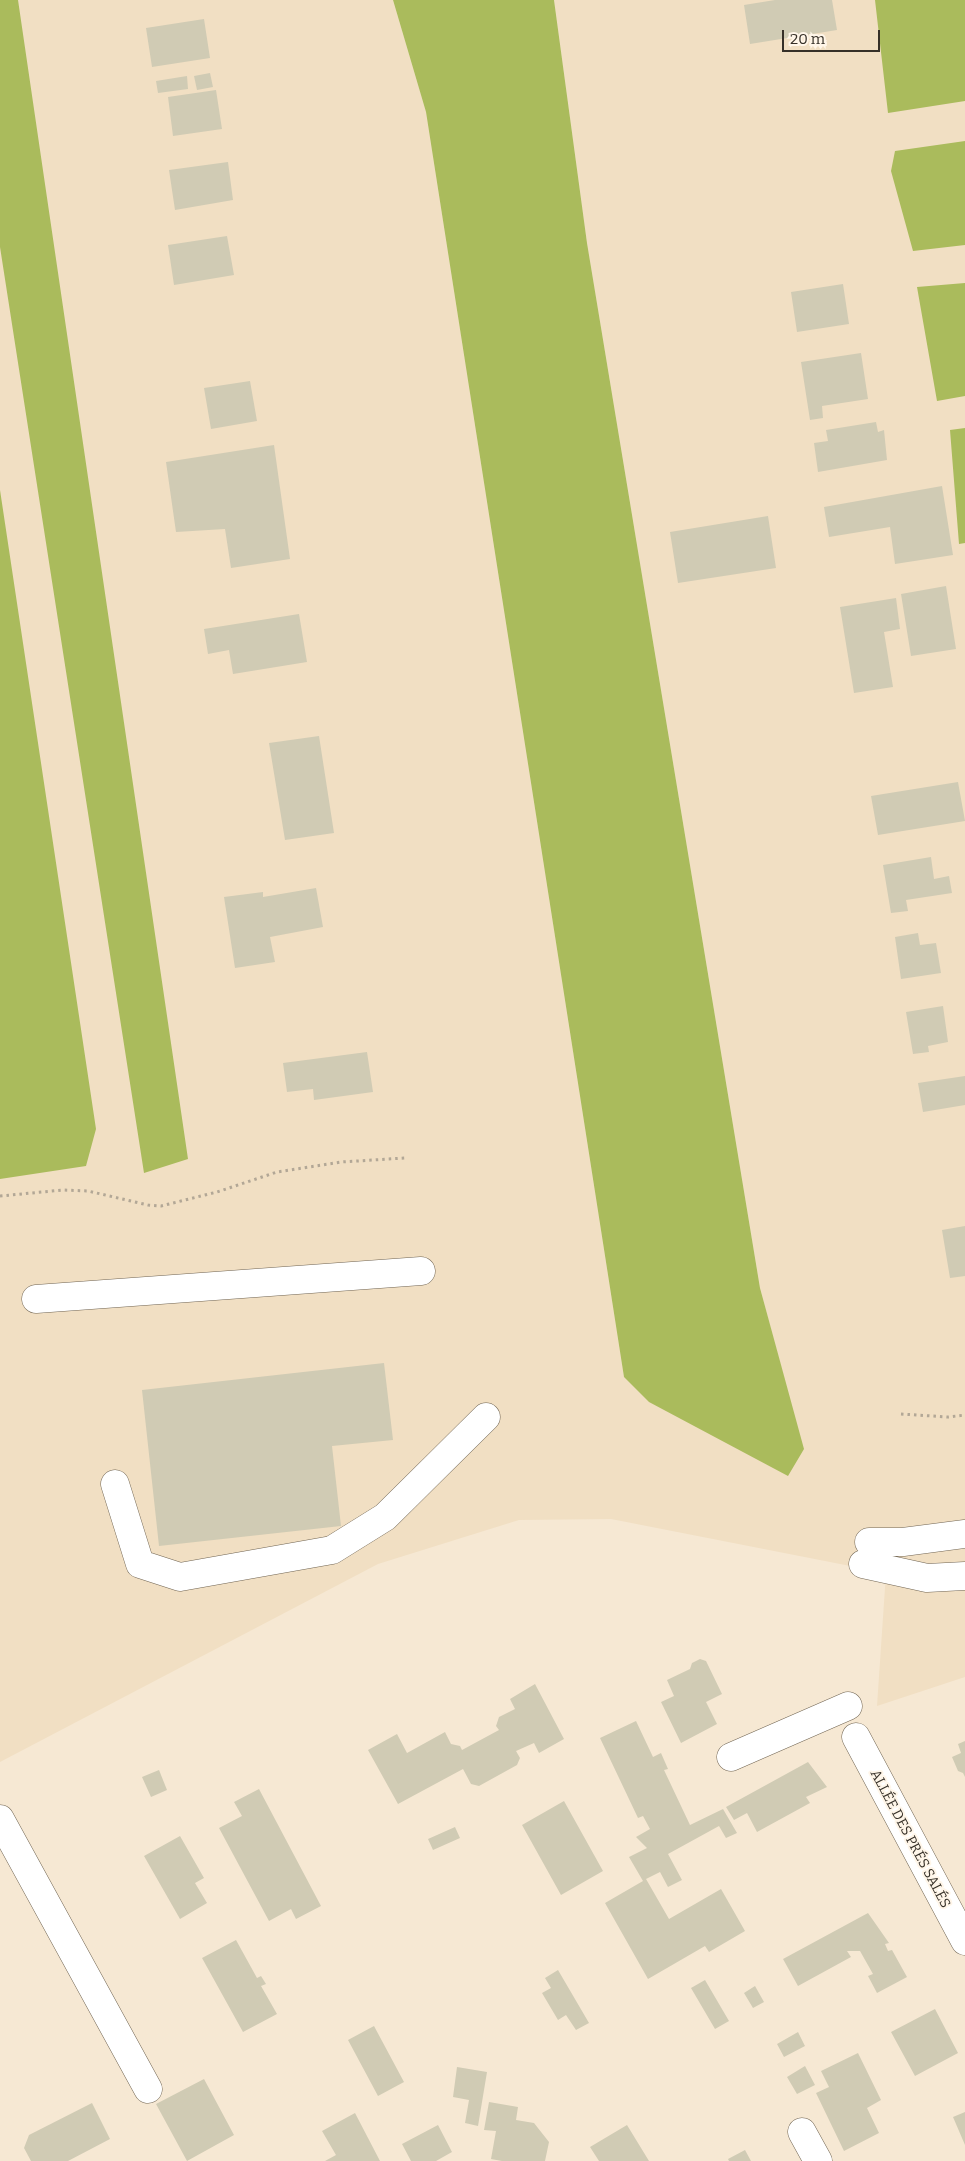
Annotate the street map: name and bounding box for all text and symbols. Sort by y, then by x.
scale bar [785,20,882,52]
text: 20 m [790,30,825,48]
street label: ALLÉE DES PRÉS SALÉS [866,1767,954,1911]

